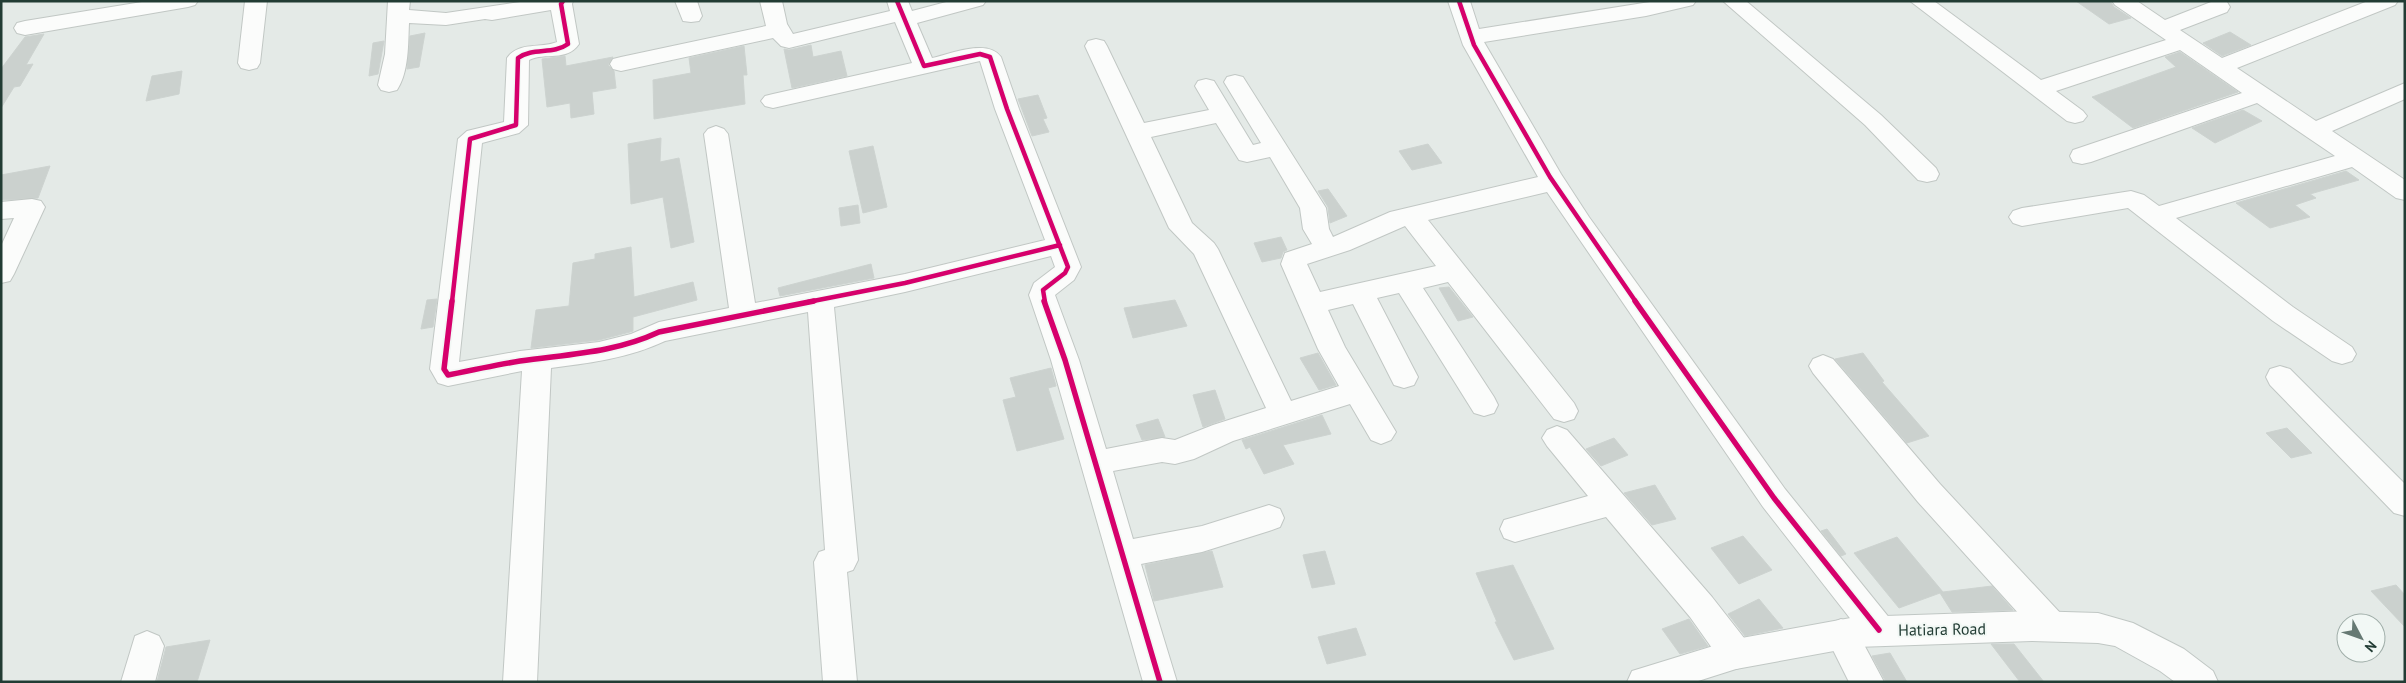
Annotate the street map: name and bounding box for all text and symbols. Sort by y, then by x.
north arrow [2336,613,2386,663]
street label: Hatiara Road [1898,618,1986,640]
text: N [2361,637,2381,656]

